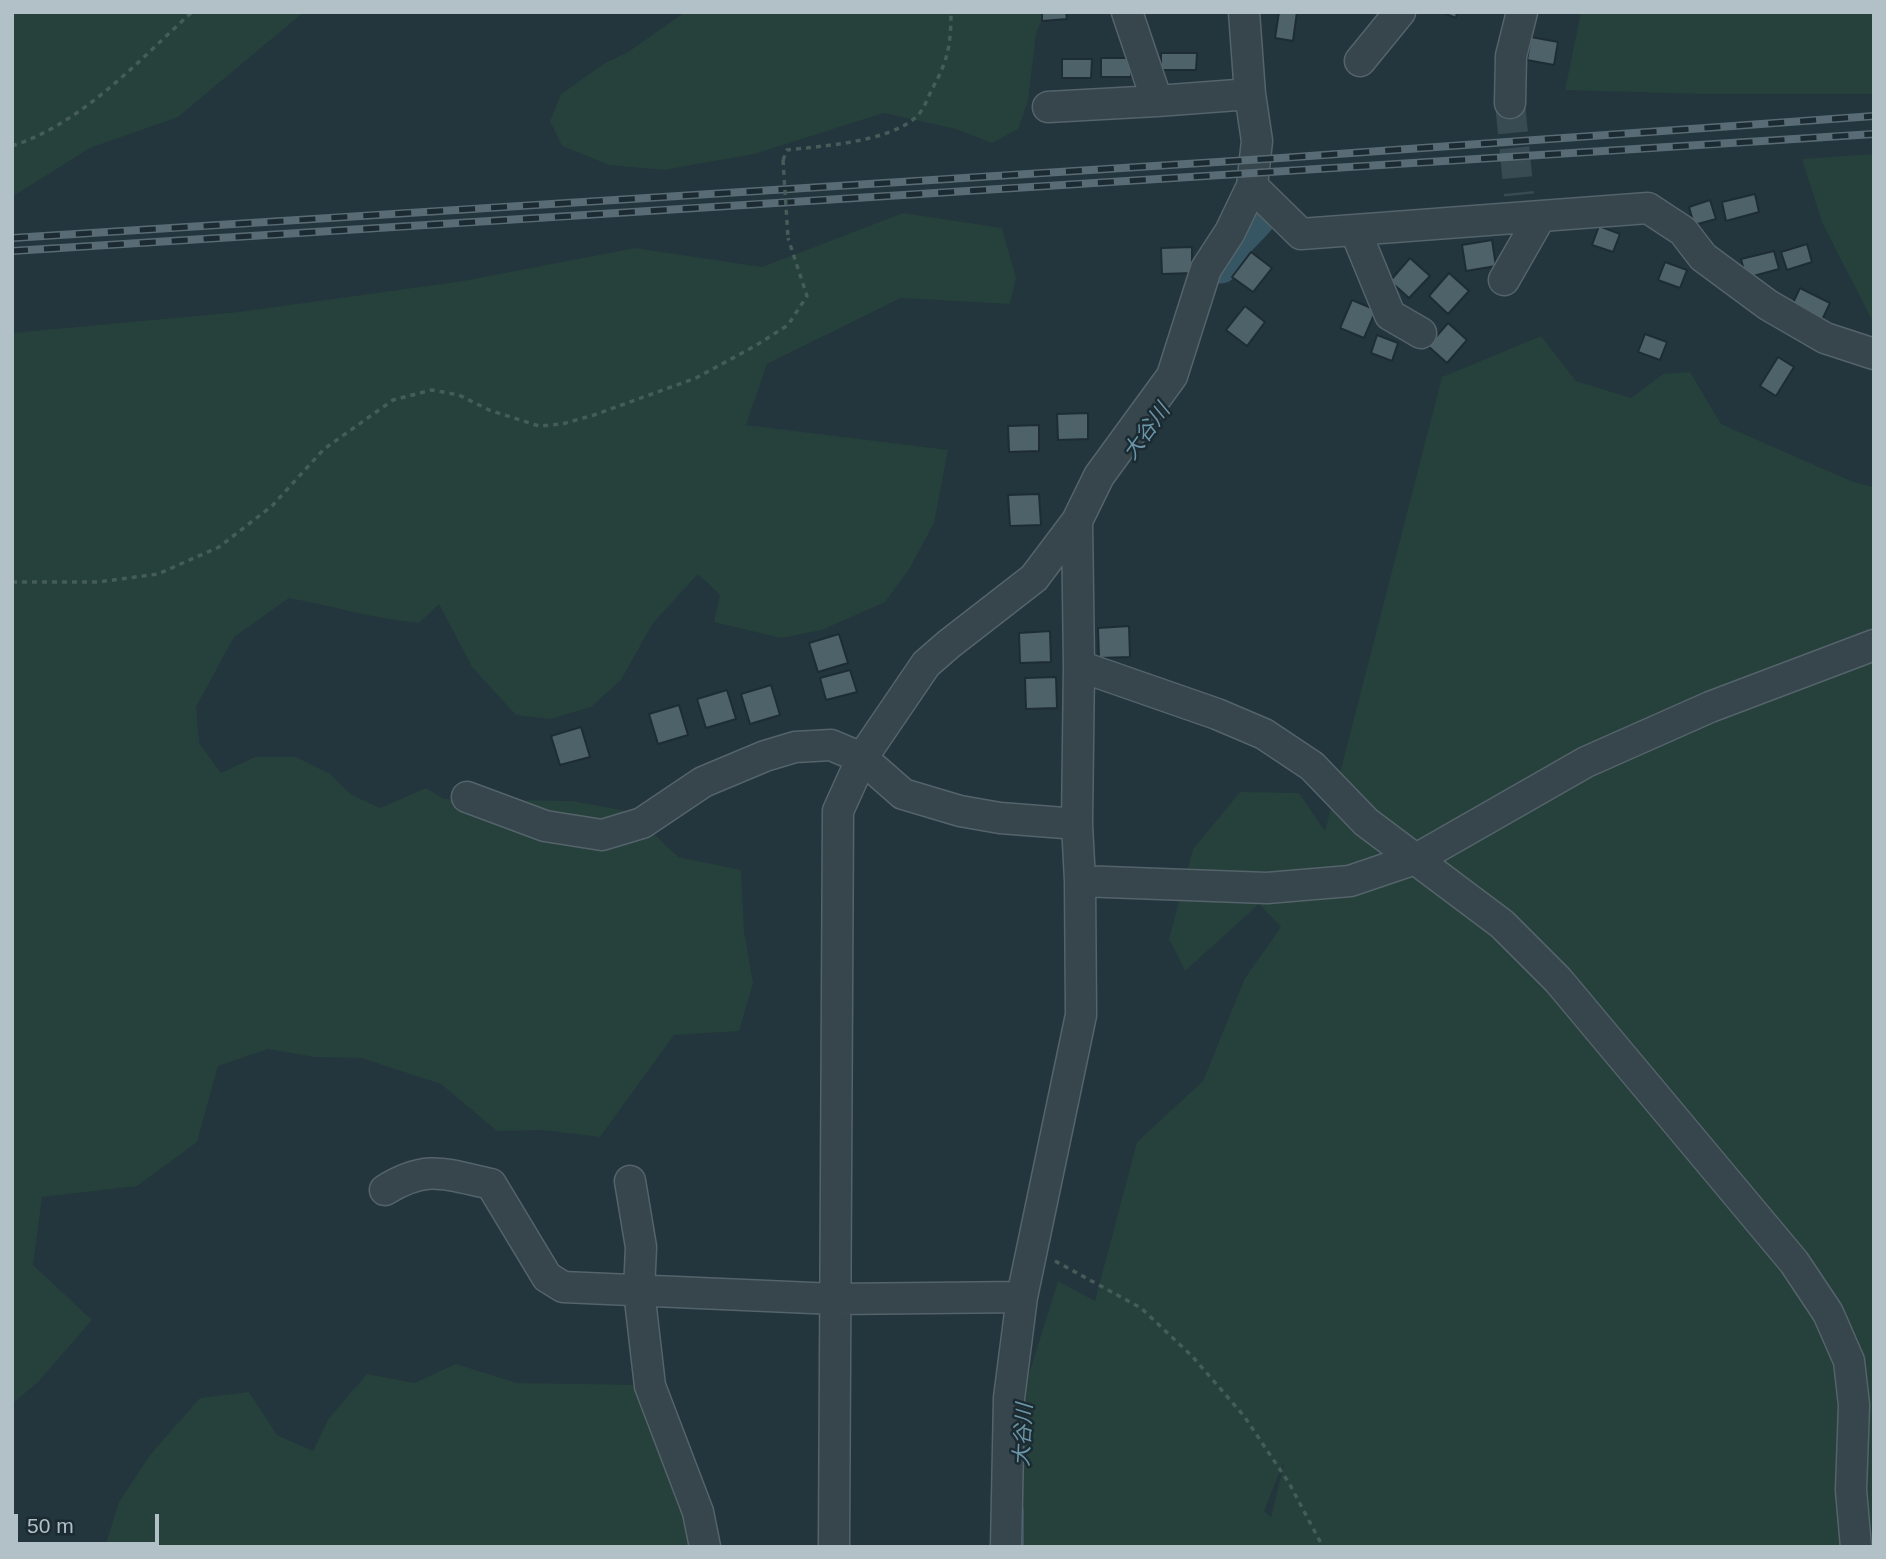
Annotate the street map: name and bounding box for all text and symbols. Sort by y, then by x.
water label: 大谷川 [1118,399,1176,465]
water label: 大谷川 [1010,1403,1038,1467]
scale bar [18,1500,163,1544]
text: 50 m [27,1514,74,1537]

